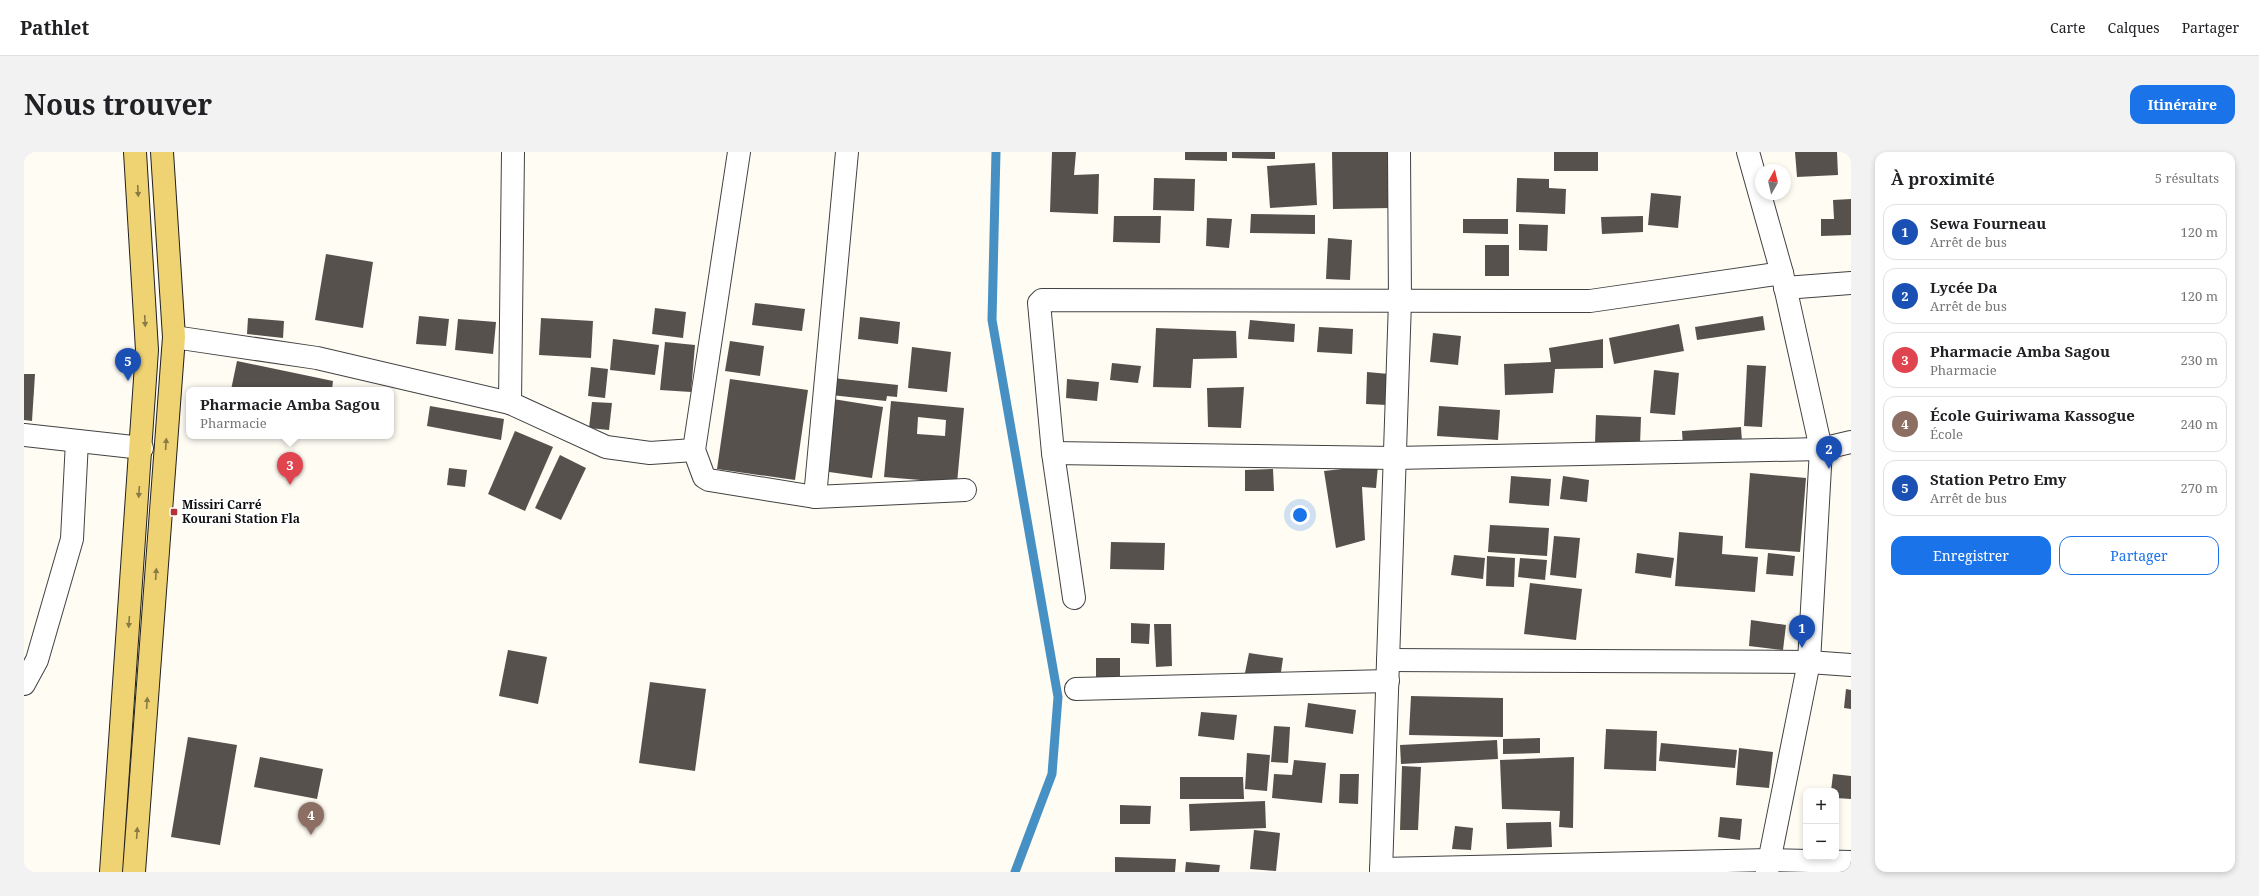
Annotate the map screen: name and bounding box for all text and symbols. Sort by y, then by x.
text: Pathlet [20,15,89,41]
text: Carte [2050,18,2086,37]
text: Calques [2108,18,2160,37]
text: Partager [2182,18,2239,37]
text: Nous trouver [24,85,212,123]
button: Itinéraire [2130,85,2235,124]
north arrow [1755,164,1791,200]
text: À proximité [1891,167,1995,190]
text: 5 résultats [2155,169,2219,187]
one-way arrow [135,185,142,197]
text: Sewa Fourneau [1930,213,2046,233]
text: 1 [1901,223,1909,241]
text: 120 m [2181,223,2218,241]
text: Arrêt de bus [1930,233,2007,251]
text: Lycée Da [1930,277,1998,297]
text: 2 [1901,287,1909,305]
text: 120 m [2181,287,2218,305]
text: Arrêt de bus [1930,297,2007,315]
one-way arrow [142,315,149,327]
text: Pharmacie Amba Sagou [1930,341,2110,361]
pin: 5 [115,348,141,381]
text: 3 [1901,351,1909,369]
text: 230 m [2181,351,2218,369]
text: Pharmacie [1930,361,1997,379]
popup [186,387,394,439]
text: Pharmacie Amba Sagou [200,394,380,414]
text: École Guiriwama Kassogue [1930,405,2135,425]
text: Pharmacie [200,414,267,432]
text: 4 [1901,415,1909,433]
text: 240 m [2181,415,2218,433]
text: École [1930,425,1963,443]
pin: 2 [1816,436,1842,469]
one-way arrow [163,438,169,450]
pin: 3 [277,452,303,485]
text: Station Petro Emy [1930,469,2066,489]
text: 5 [1901,479,1909,497]
text: 270 m [2181,479,2218,497]
one-way arrow [135,486,142,498]
text: Arrêt de bus [1930,489,2007,507]
place label: Missiri Carré Kourani Station Fla [182,496,300,527]
your location [1290,505,1310,525]
marker: Missiri Carré Kourani Station Fla [169,507,179,517]
button: Enregistrer [1891,536,2051,575]
button: Partager [2059,536,2219,575]
one-way arrow [153,568,160,580]
pin: 1 [1789,615,1815,648]
one-way arrow [126,616,133,628]
one-way arrow [143,697,150,709]
map controls [1803,788,1839,860]
button: + [1803,788,1839,824]
pin: 4 [298,802,324,835]
button: − [1803,824,1839,860]
one-way arrow [134,827,141,839]

